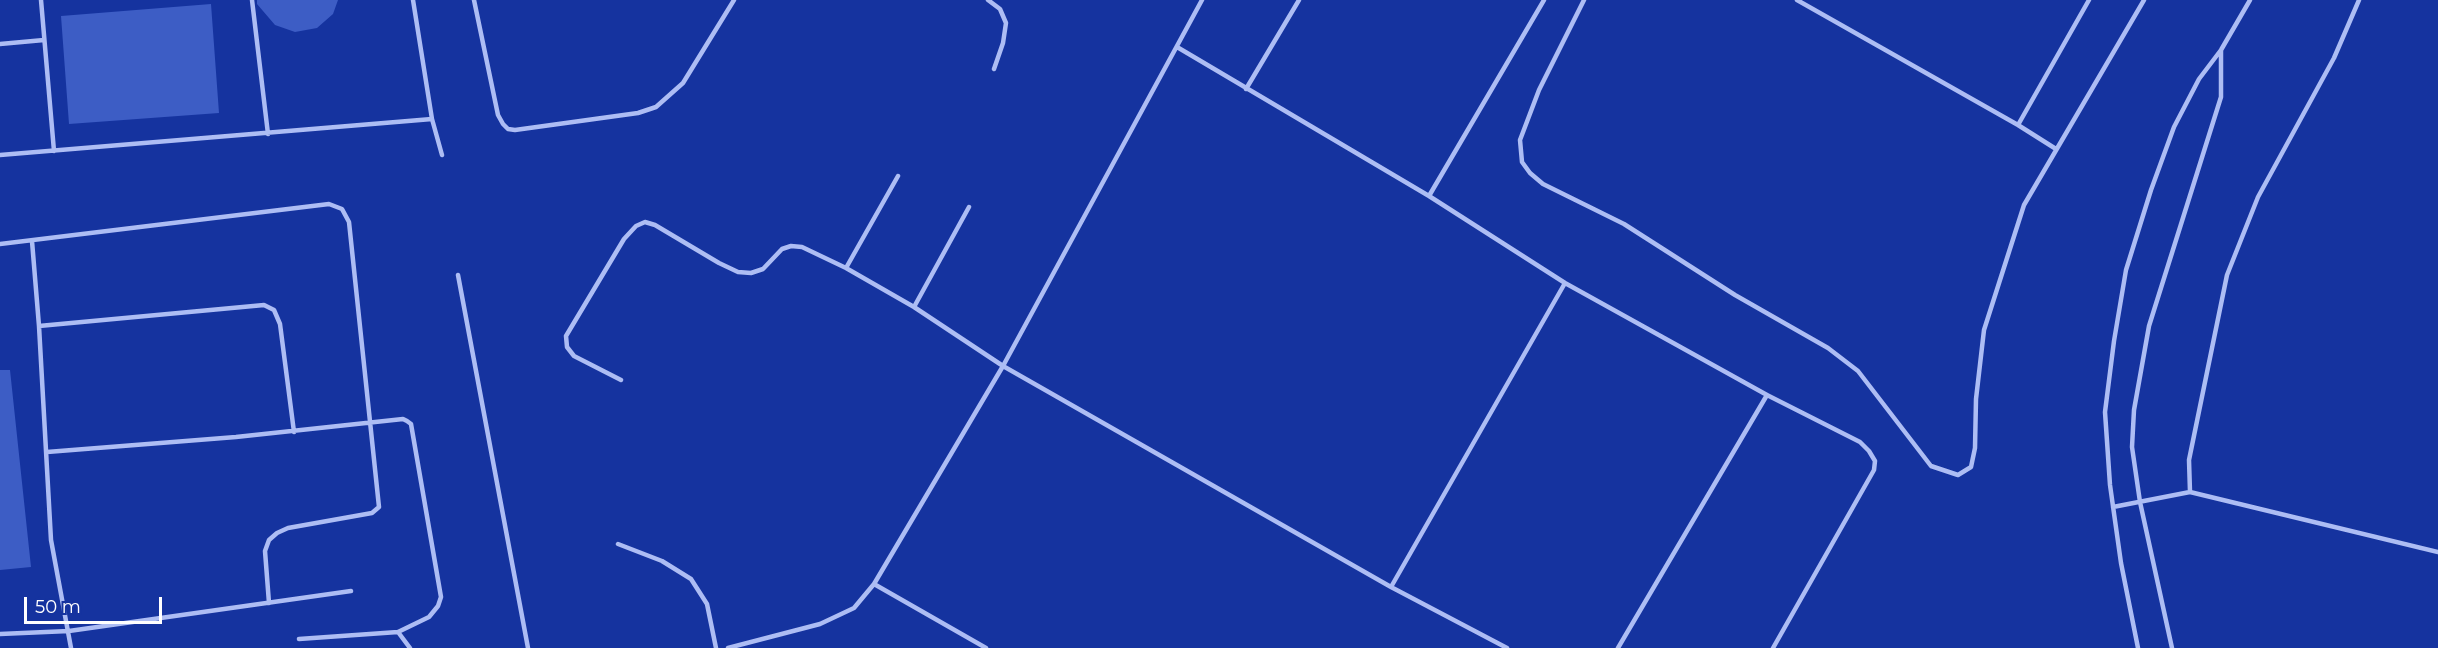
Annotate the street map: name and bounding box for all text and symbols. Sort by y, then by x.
scale bar [27,585,165,623]
text: 50 m [35,596,81,618]

